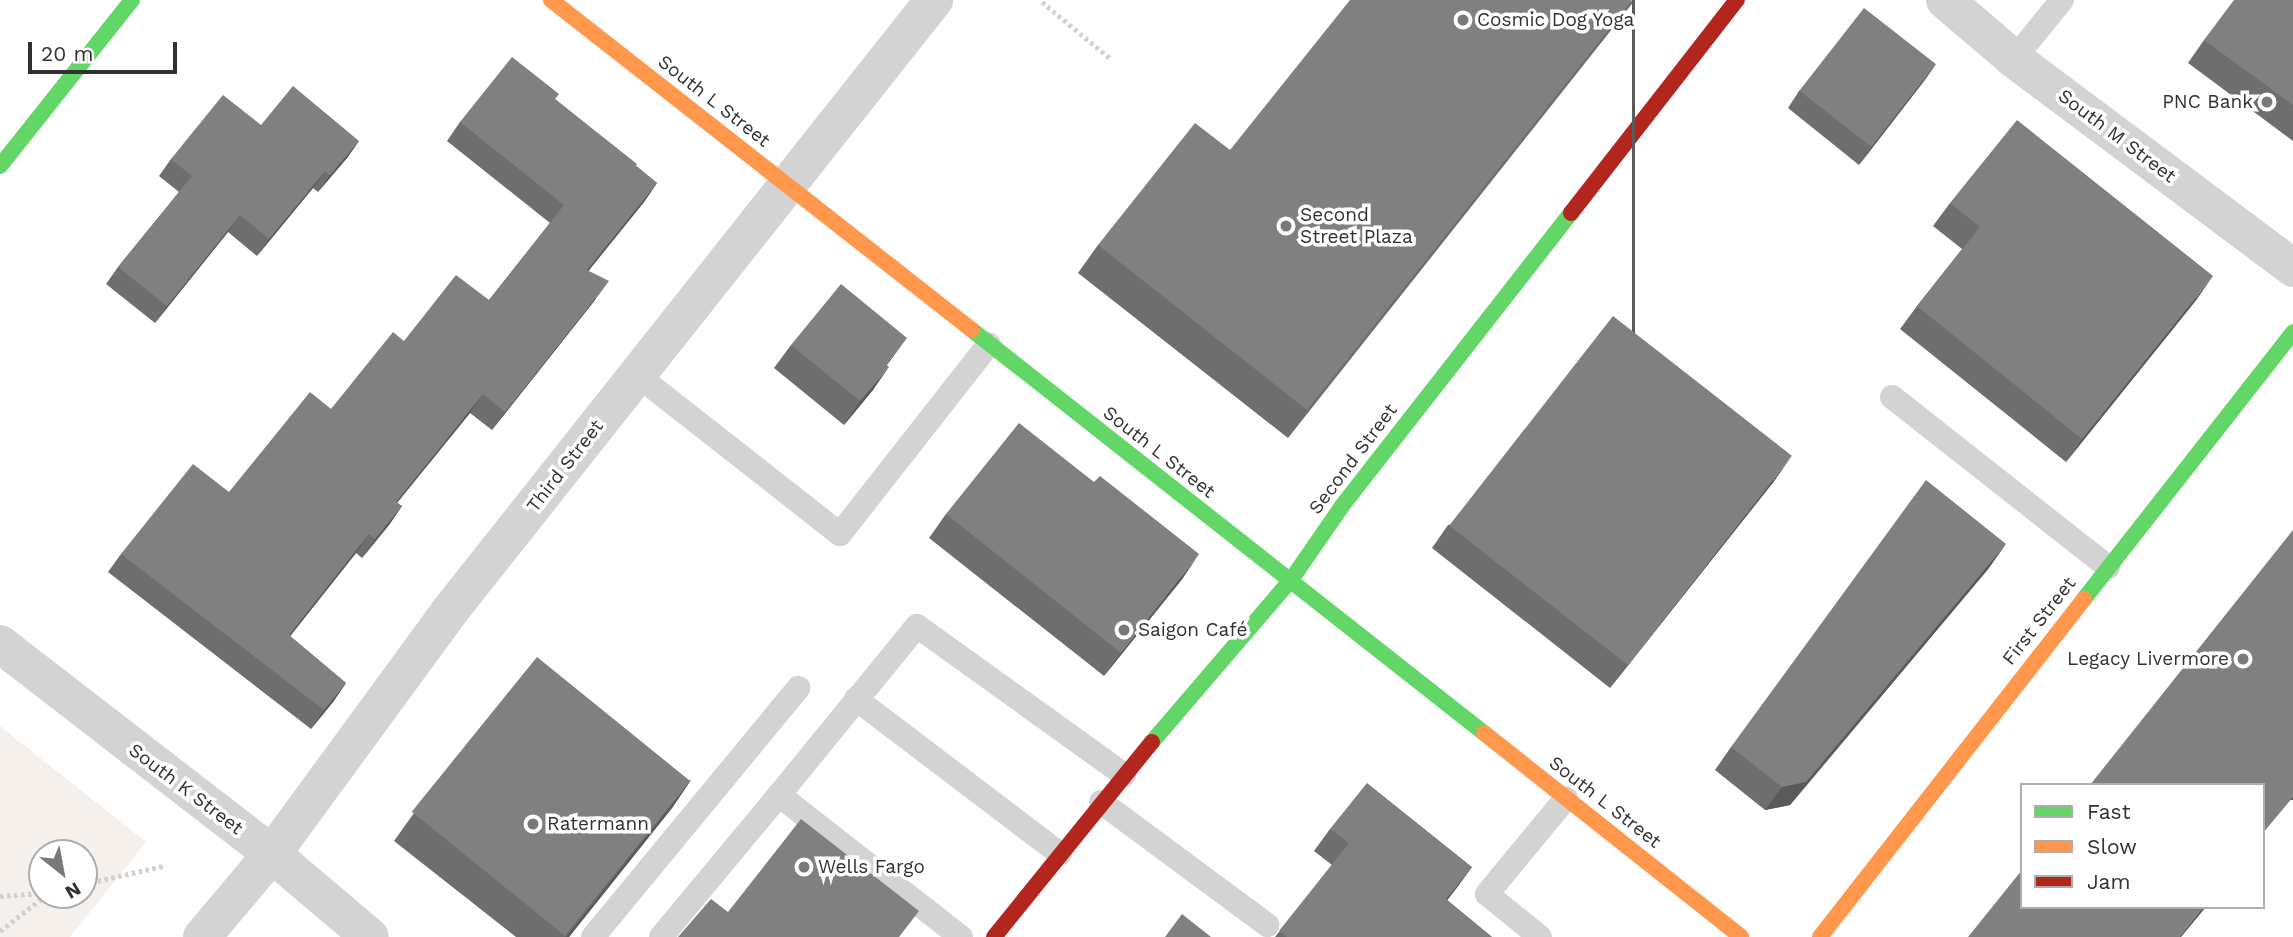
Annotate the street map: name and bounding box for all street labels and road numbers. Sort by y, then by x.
street label: South L Street [653,50,775,152]
street label: South M Street [2054,84,2180,188]
street label: Second Street [1304,399,1402,519]
street label: South L Street [1098,401,1220,503]
street label: Third Street [522,415,608,517]
street label: First Street [1997,572,2081,670]
street label: South K Street [124,738,248,840]
street label: South L Street [1544,751,1666,853]

